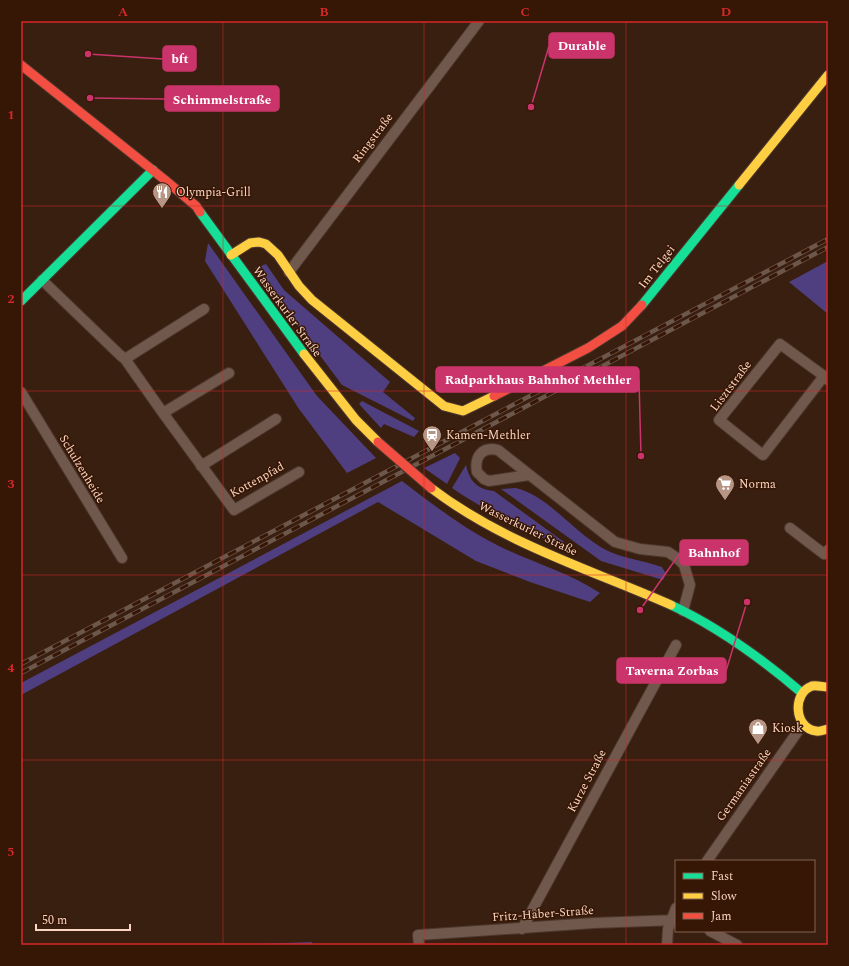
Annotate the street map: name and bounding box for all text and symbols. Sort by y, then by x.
text: A [118,2,128,22]
text: B [319,2,329,22]
text: C [520,2,530,22]
text: D [721,2,731,22]
callout: Durable [549,33,614,58]
text: Durable [558,36,606,56]
callout: bft [163,46,196,71]
text: bft [171,49,189,69]
callout: Schimmelstraße [165,86,279,111]
text: Schimmelstraße [173,90,271,110]
text: 1 [7,105,15,125]
street label: Ringstraße [348,109,398,167]
restaurant icon: Olympia-Grill [151,181,173,209]
place label: Olympia-Grill [176,183,251,202]
street label: Im Telgei [634,241,680,293]
street label: Wasserkurler Straße [248,263,327,361]
text: 2 [7,289,15,309]
street label: Lisztstraße [705,356,757,416]
callout: Radparkhaus Bahnhof Methler [436,367,639,392]
text: Radparkhaus Bahnhof Methler [445,370,632,390]
station icon: Kamen-Methler [421,424,443,452]
place label: Kamen-Methler [446,426,531,445]
street label: Schulzenheide [54,431,110,507]
street label: Kottenpfad [226,457,288,503]
supermarket icon: Norma [714,473,736,501]
text: 3 [7,474,15,494]
place label: Norma [739,475,776,494]
street label: Wasserkurler Straße [475,497,581,561]
callout: Bahnhof [680,540,748,565]
text: Bahnhof [688,543,741,563]
text: 4 [7,658,15,678]
callout: Taverna Zorbas [617,658,726,683]
text: Taverna Zorbas [625,661,719,681]
shop icon: Kiosk [747,717,769,745]
place label: Kiosk [772,719,803,738]
street label: Germaniastraße [712,744,776,826]
street label: Kurze Straße [562,746,612,816]
text: 5 [7,842,15,862]
legend [675,860,815,932]
text: Fast [711,867,733,886]
text: Slow [711,887,737,906]
street label: Fritz-Haber-Straße [491,901,595,927]
scale bar [36,906,130,932]
text: Jam [711,907,732,926]
text: 50 m [42,911,67,930]

